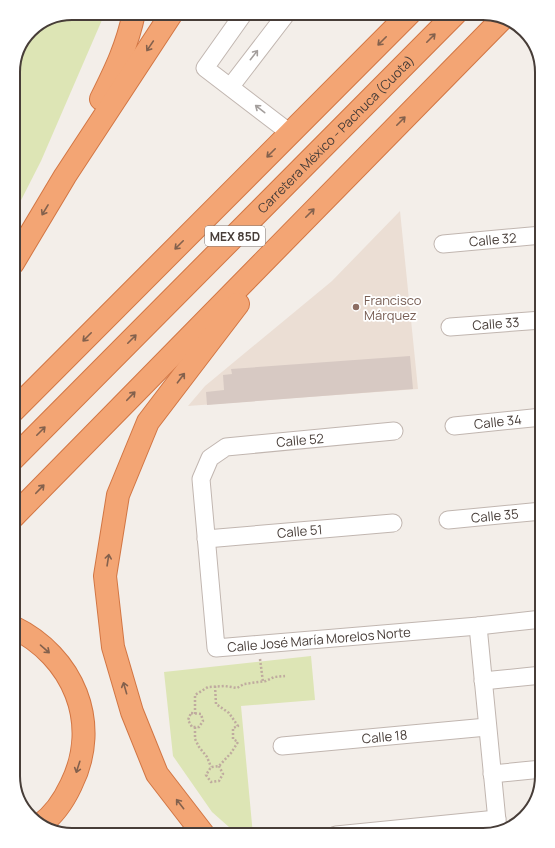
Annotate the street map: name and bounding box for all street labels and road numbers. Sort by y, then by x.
street label: Carretera México - Pachuca (Cuota) [253,51,418,217]
road number: MEX 85D [205,226,265,246]
street label: Calle 32 [468,228,517,251]
street label: Calle 33 [472,313,520,334]
street label: Calle 34 [473,410,523,433]
street label: Calle 52 [276,429,324,451]
street label: Calle 35 [470,504,519,527]
street label: Calle 51 [276,520,323,542]
street label: Calle José María Morelos Norte [226,623,412,656]
street label: Calle 18 [361,725,408,748]

